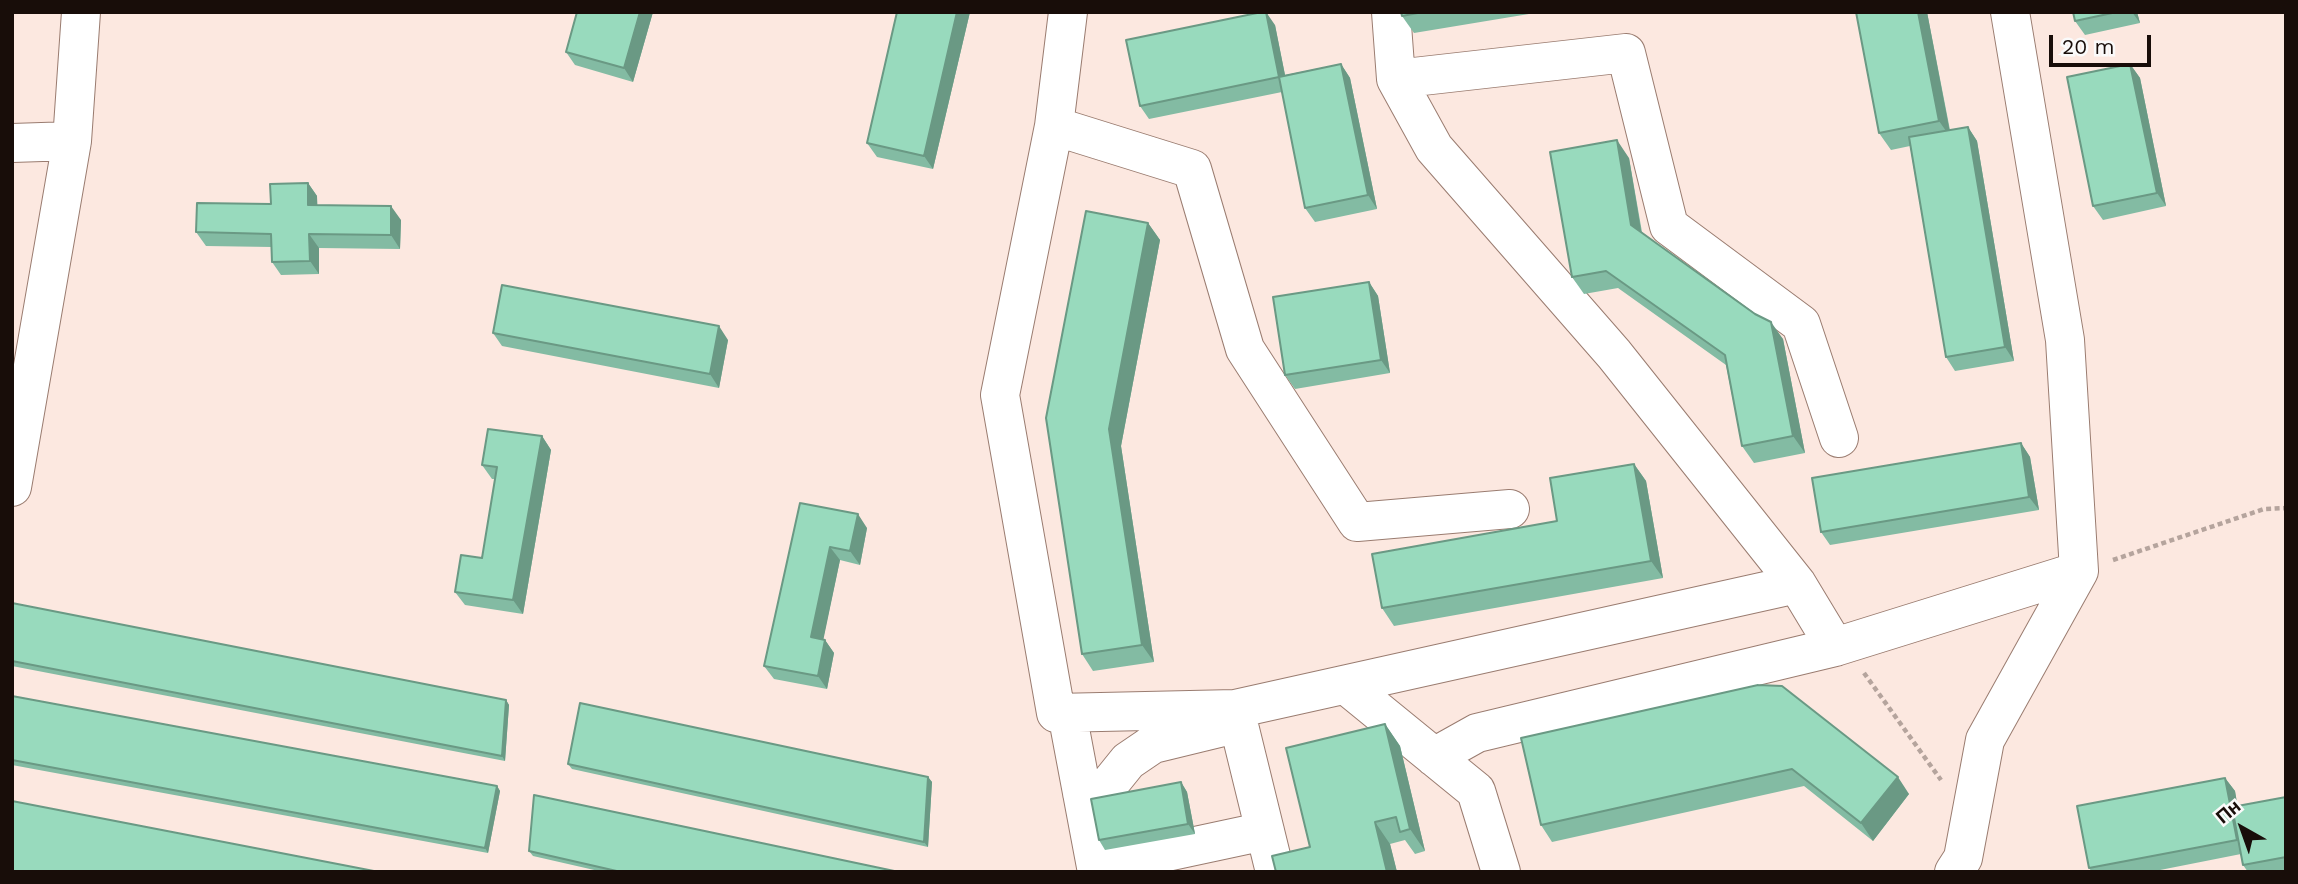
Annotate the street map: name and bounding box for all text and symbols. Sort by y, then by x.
scale bar [2053,21,2154,65]
text: 20 m [2062,34,2114,59]
north arrow [2207,793,2277,863]
text: Пн [2211,795,2245,828]

